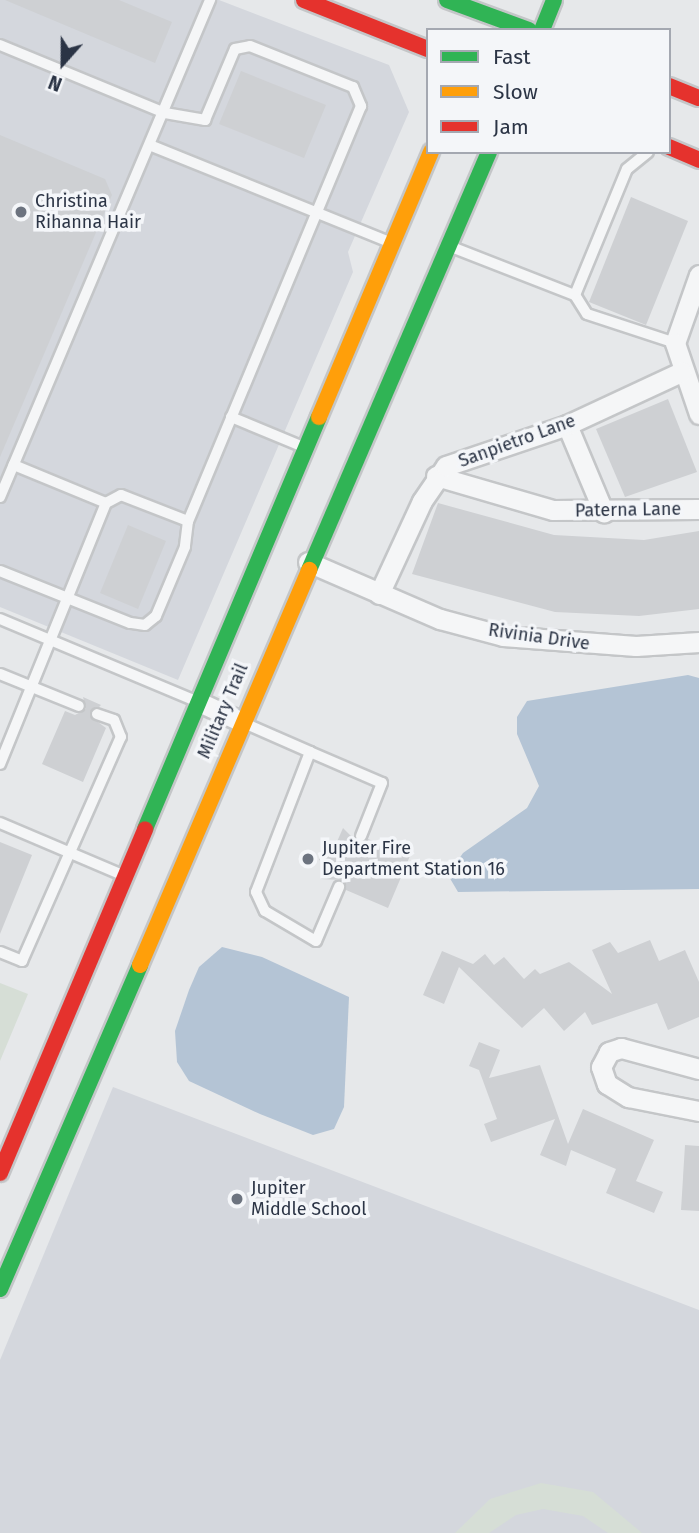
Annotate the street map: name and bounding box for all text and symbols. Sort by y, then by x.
north arrow [28,28,98,98]
legend [426,28,671,154]
text: Fast [493,44,531,70]
text: N [45,70,65,96]
text: Slow [493,79,538,105]
text: Jam [493,114,529,140]
place label: Christina Rihanna Hair [35,191,141,234]
marker: Christina Rihanna Hair [13,204,29,220]
street label: Sanpietro Lane [456,410,578,472]
street label: Paterna Lane [575,498,681,522]
street label: Rivinia Drive [487,619,591,655]
street label: Military Trail [193,660,253,762]
place label: Jupiter Fire Department Station 16 [322,838,505,880]
marker: Jupiter Fire Department Station 16 [300,851,316,867]
place label: Jupiter Middle School [251,1178,367,1220]
marker: Jupiter Middle School [229,1191,245,1207]

